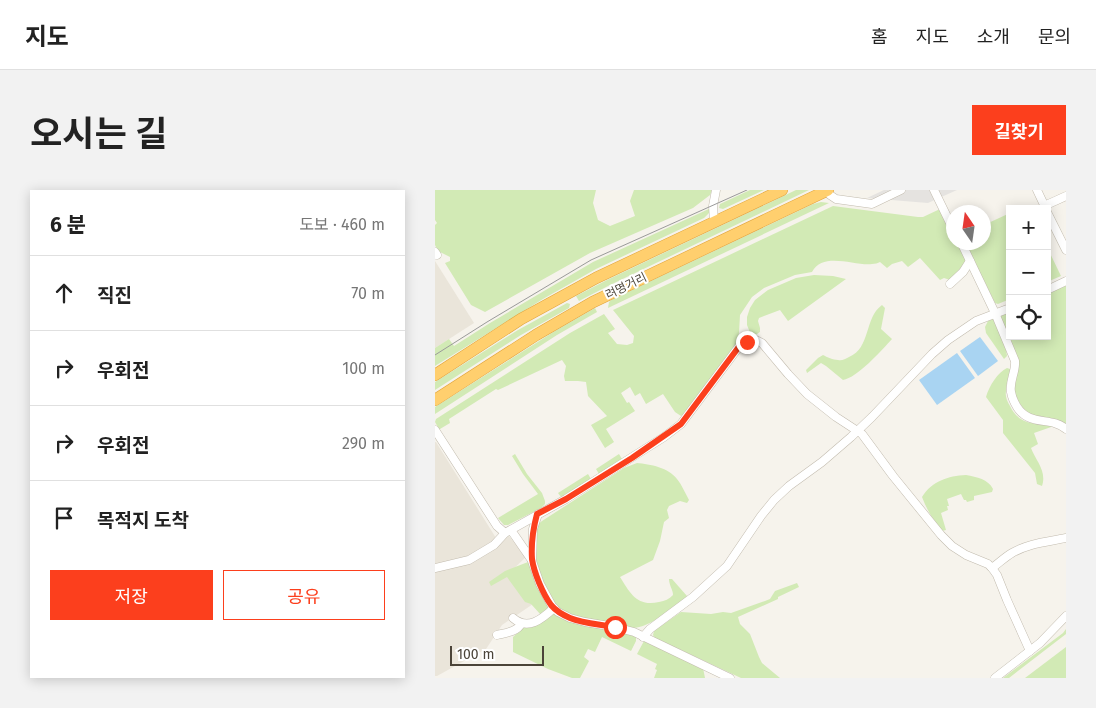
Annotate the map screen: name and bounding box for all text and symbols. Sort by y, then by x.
text: 지도 [25,23,69,51]
text: 홈 [871,26,888,48]
text: 지도 [916,26,949,48]
text: 소개 [977,26,1010,48]
text: 문의 [1038,26,1071,48]
button: 길찾기 [972,105,1066,155]
text: 오시는 길 [30,113,167,155]
north arrow [946,205,991,250]
map controls [1006,205,1051,340]
button: + [1006,205,1051,250]
text: 6 분 [50,212,86,238]
text: 도보 · 460 m [299,215,385,234]
button: − [1006,250,1051,295]
street label: 려명거리 [603,270,649,302]
icon: ahead [50,279,78,307]
text: 직진 [97,284,132,307]
text: 70 m [351,284,385,303]
button: locate [1006,295,1051,340]
route end [736,331,759,354]
icon: right [50,354,78,382]
text: 우회전 [97,359,149,382]
text: 100 m [342,359,385,378]
icon: right [50,429,78,457]
text: 우회전 [97,434,149,457]
text: 290 m [342,434,385,453]
icon: arrive [50,504,78,532]
text: 목적지 도착 [97,509,189,532]
button: 저장 [50,570,213,620]
button: 공유 [223,570,385,620]
route start [604,616,627,639]
scale bar [450,643,544,666]
text: 100 m [457,646,494,663]

